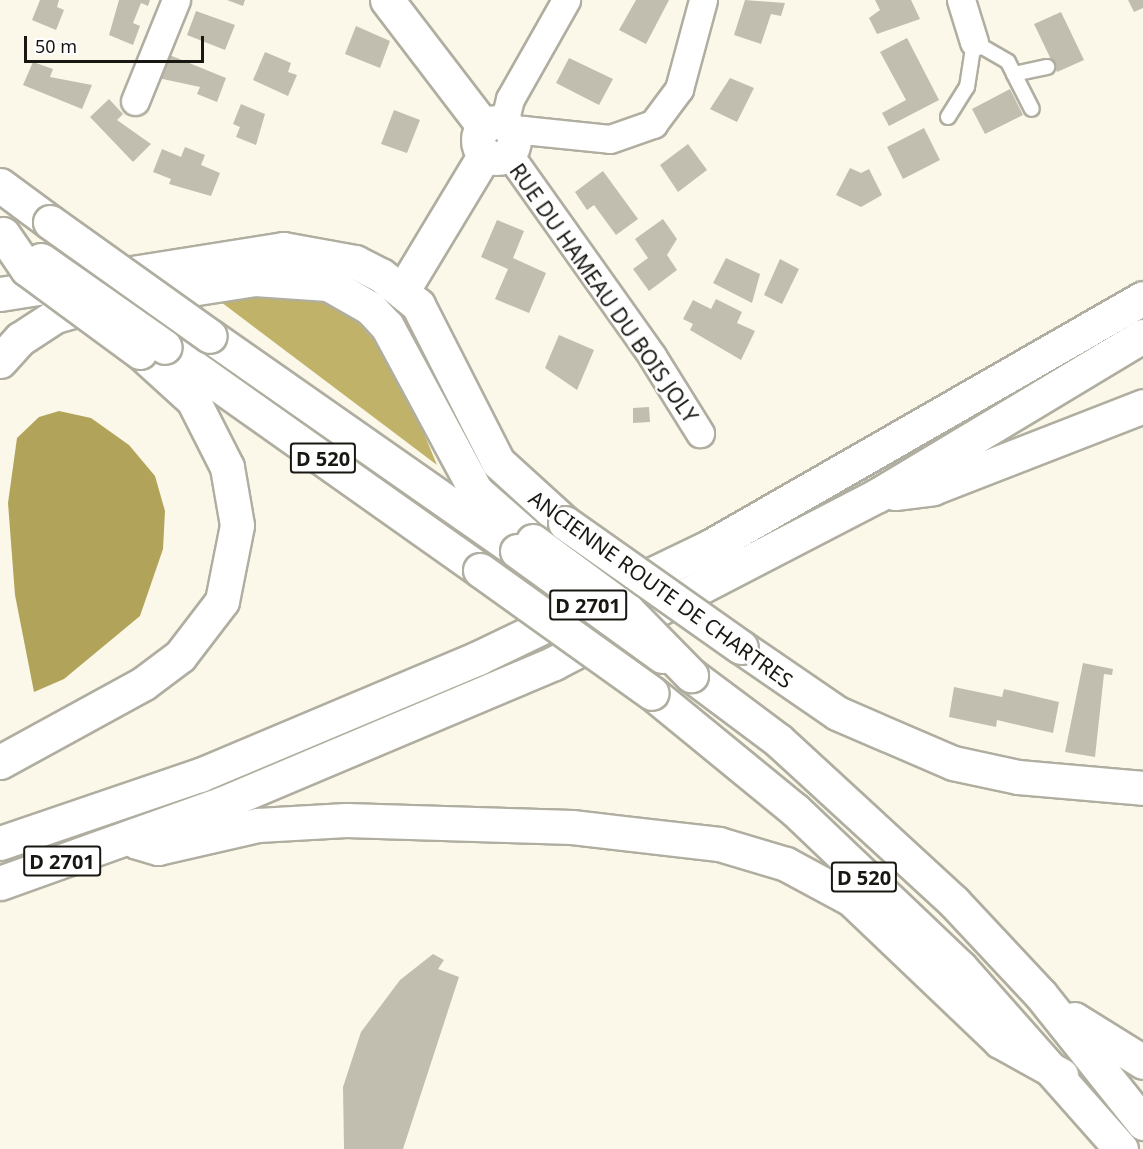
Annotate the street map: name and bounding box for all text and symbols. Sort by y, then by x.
scale bar [27,24,207,62]
text: 50 m [35,34,77,58]
street label: RUE DU HAMEAU DU BOIS JOLY [505,159,703,427]
road number: D 520 [288,441,358,475]
street label: ANCIENNE ROUTE DE CHARTRES [524,485,798,693]
road number: D 2701 [549,588,627,622]
road number: D 2701 [23,844,101,878]
road number: D 520 [830,860,898,894]

